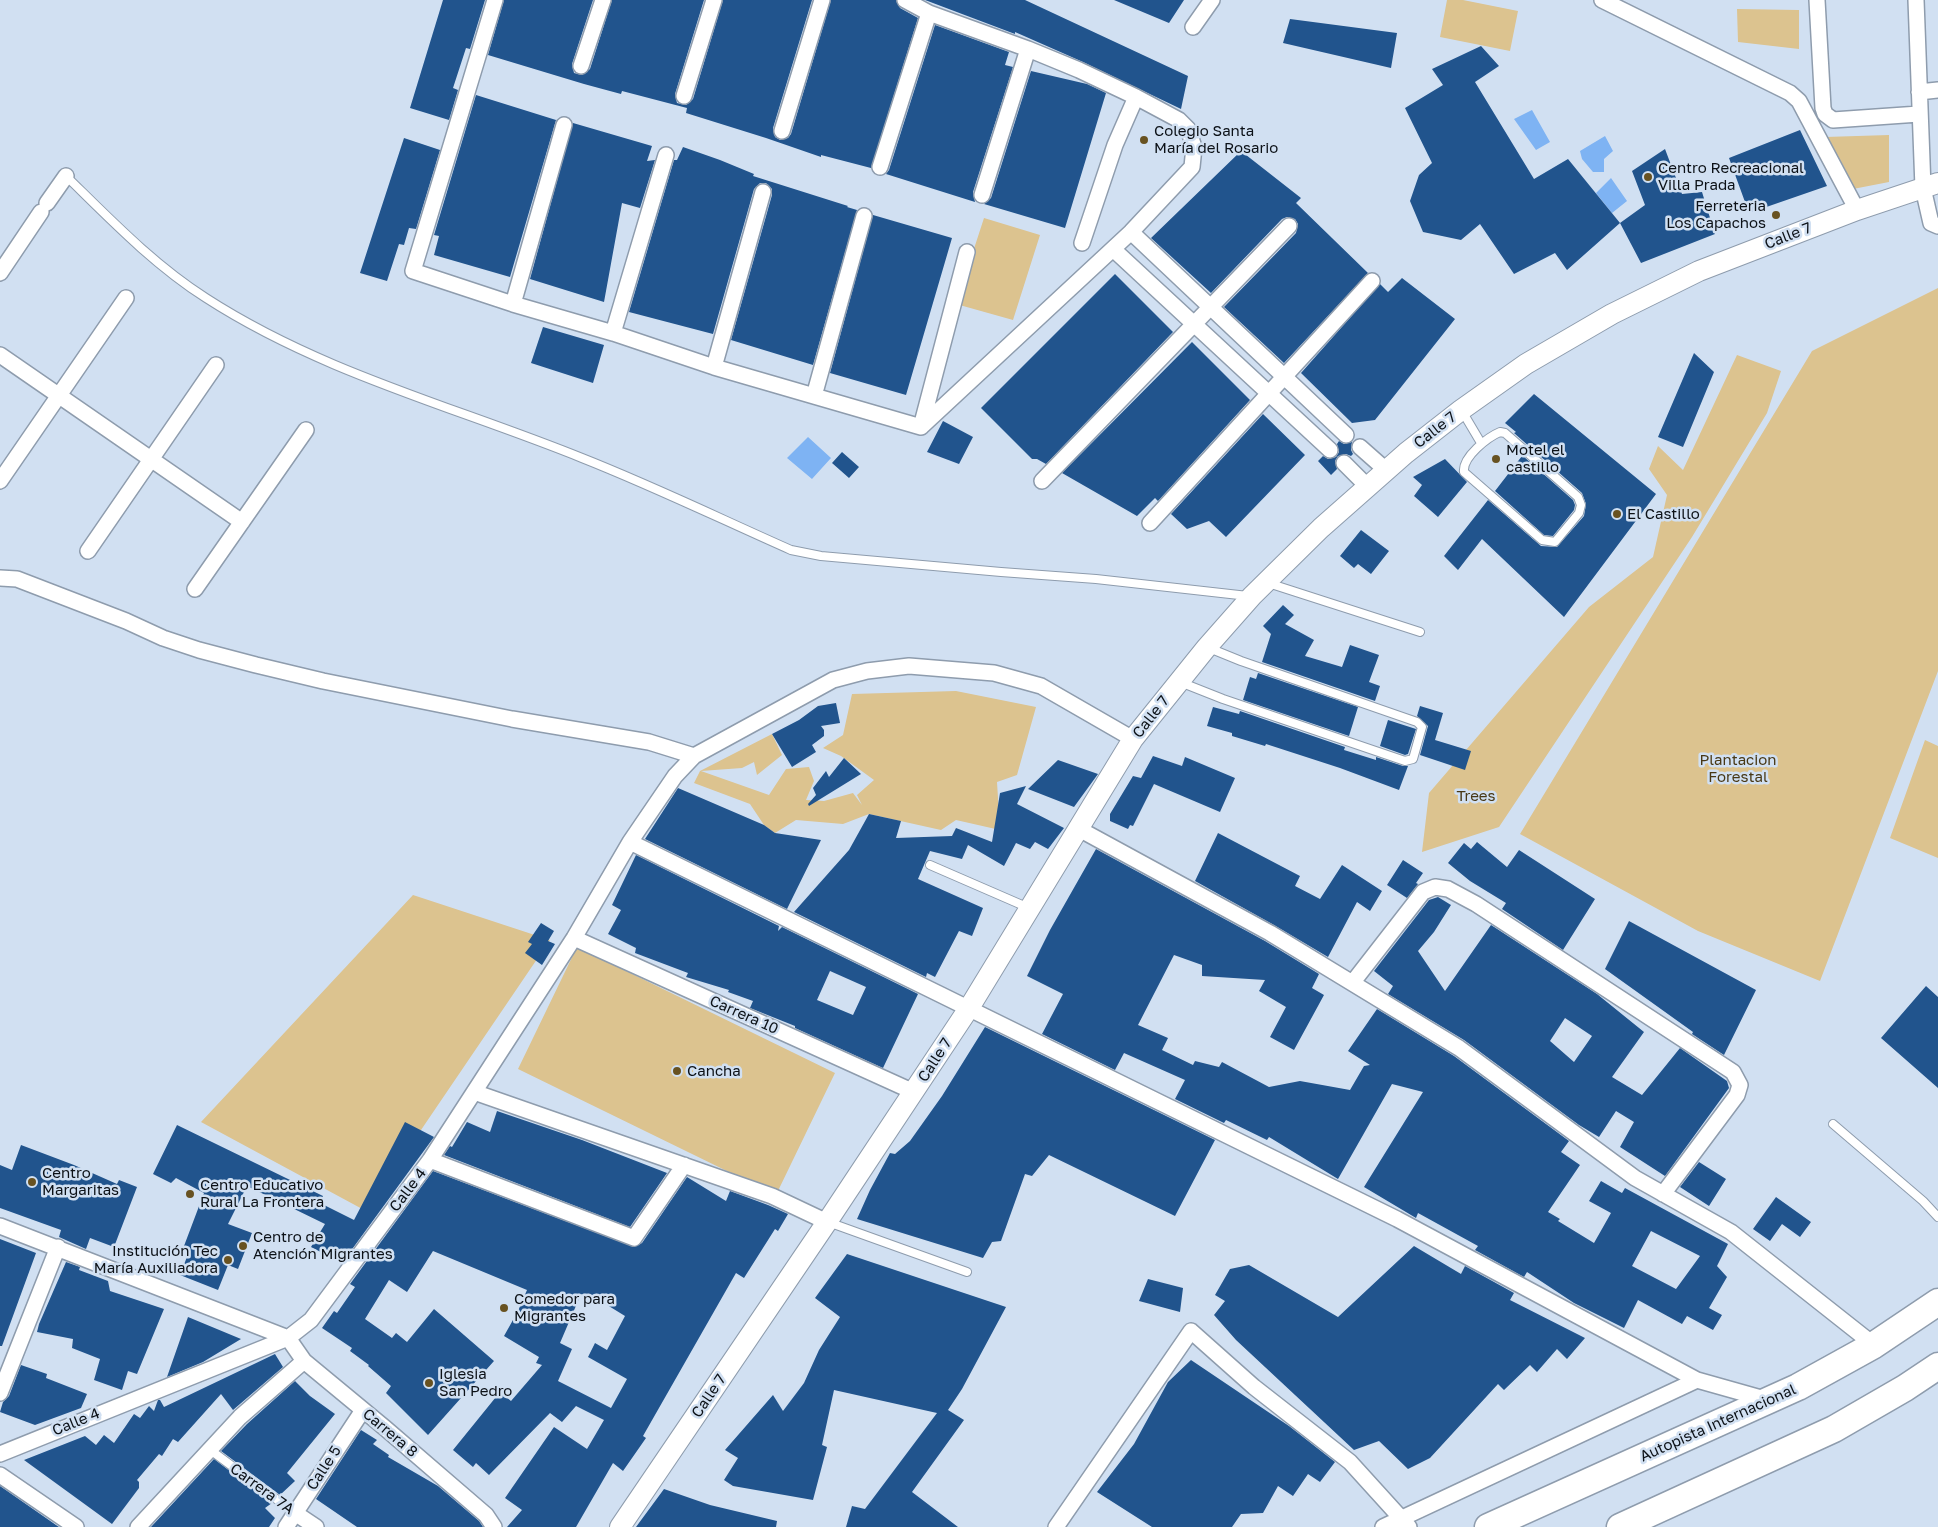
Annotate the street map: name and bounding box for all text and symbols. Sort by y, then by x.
place label: Colegio Santa María del Rosario [1154,122,1278,157]
marker: Colegio Santa María del Rosario [1138,134,1150,146]
place label: Centro Recreacional Villa Prada [1658,159,1804,194]
marker: Centro Recreacional Villa Prada [1642,171,1654,183]
place label: Ferreteria Los Capachos [1666,197,1766,232]
marker: Ferreteria Los Capachos [1770,209,1782,221]
street label: Calle 7 [1762,219,1814,253]
street label: Calle 7 [1410,408,1460,452]
place label: Motel el castillo [1506,441,1565,476]
marker: Motel el castillo [1490,453,1502,465]
place label: El Castillo [1627,505,1700,523]
marker: El Castillo [1611,508,1623,520]
street label: Calle 7 [1129,692,1173,742]
park label: Plantacion Forestal [1699,751,1777,786]
park label: Trees [1457,787,1495,805]
street label: Carrera 10 [707,992,781,1038]
street label: Calle 7 [914,1035,956,1085]
place label: Cancha [687,1062,741,1080]
marker: Cancha [671,1065,683,1077]
place label: Centro Margaritas [42,1164,119,1199]
street label: Calle 4 [386,1165,430,1215]
marker: Centro Margaritas [26,1176,38,1188]
place label: Centro Educativo Rural La Frontera [200,1176,324,1211]
marker: Centro Educativo Rural La Frontera [184,1188,196,1200]
place label: Centro de Atención Migrantes [253,1228,393,1263]
marker: Centro de Atención Migrantes [237,1240,249,1252]
place label: Institución Tec María Auxiliadora [94,1242,218,1277]
marker: Institución Tec María Auxiliadora [222,1254,234,1266]
place label: Comedor para Migrantes [514,1290,615,1325]
marker: Comedor para Migrantes [498,1302,510,1314]
place label: Iglesia San Pedro [439,1365,512,1400]
street label: Calle 7 [688,1371,730,1421]
marker: Iglesia San Pedro [423,1377,435,1389]
street label: Autopista Internacional [1637,1380,1799,1466]
street label: Calle 4 [50,1404,102,1440]
street label: Carrera 8 [359,1405,421,1461]
street label: Calle 5 [303,1442,345,1494]
street label: Carrera 7A [226,1460,298,1518]

